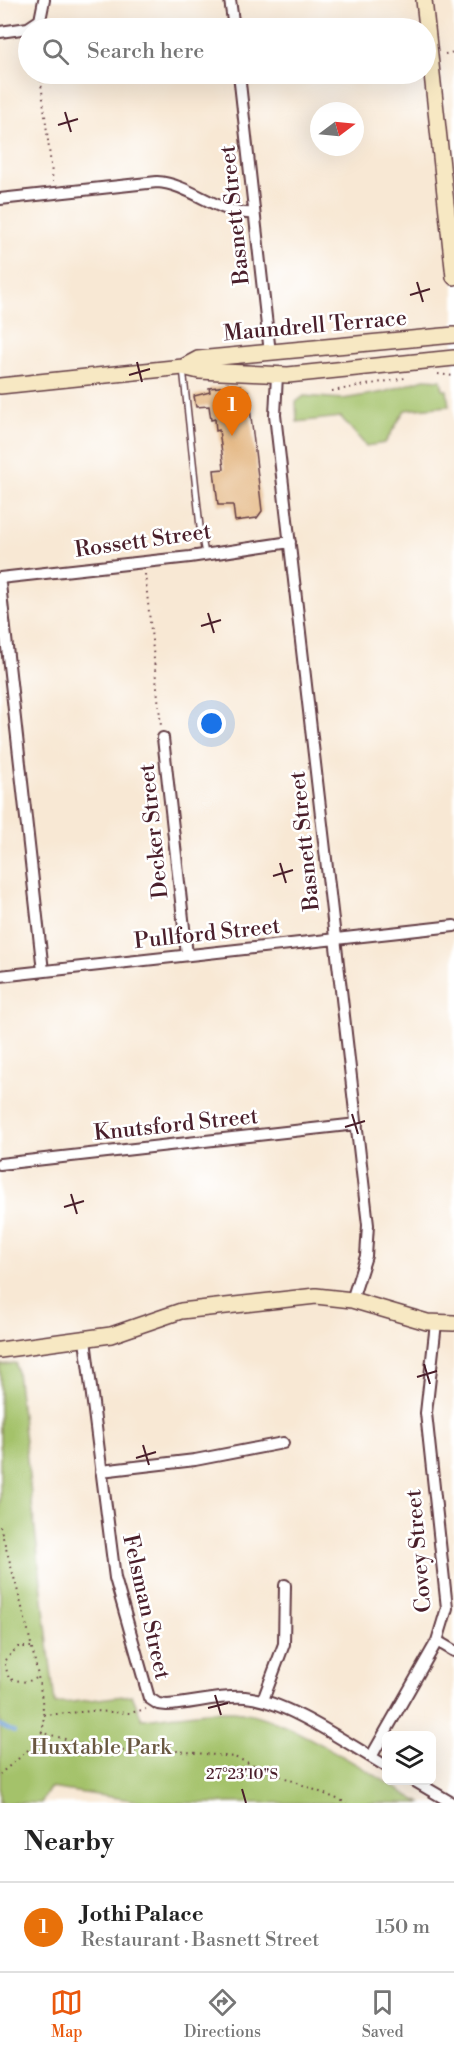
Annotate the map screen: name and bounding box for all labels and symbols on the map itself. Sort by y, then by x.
north arrow [310,102,364,156]
street label: Basnett Street [214,144,256,287]
street label: Maundrell Terrace [222,305,408,347]
pin: 1 [212,386,252,436]
street label: Rossett Street [73,518,213,564]
your location [197,709,226,738]
street label: Decker Street [133,762,175,900]
street label: Basnett Street [284,770,326,913]
street label: Pullford Street [133,913,282,955]
street label: Knutsford Street [92,1103,260,1147]
street label: Covey Street [400,1488,438,1614]
street label: Felsman Street [116,1532,176,1682]
park label: Huxtable Park [30,1734,173,1761]
text: 27°23'10"S [206,1765,278,1784]

